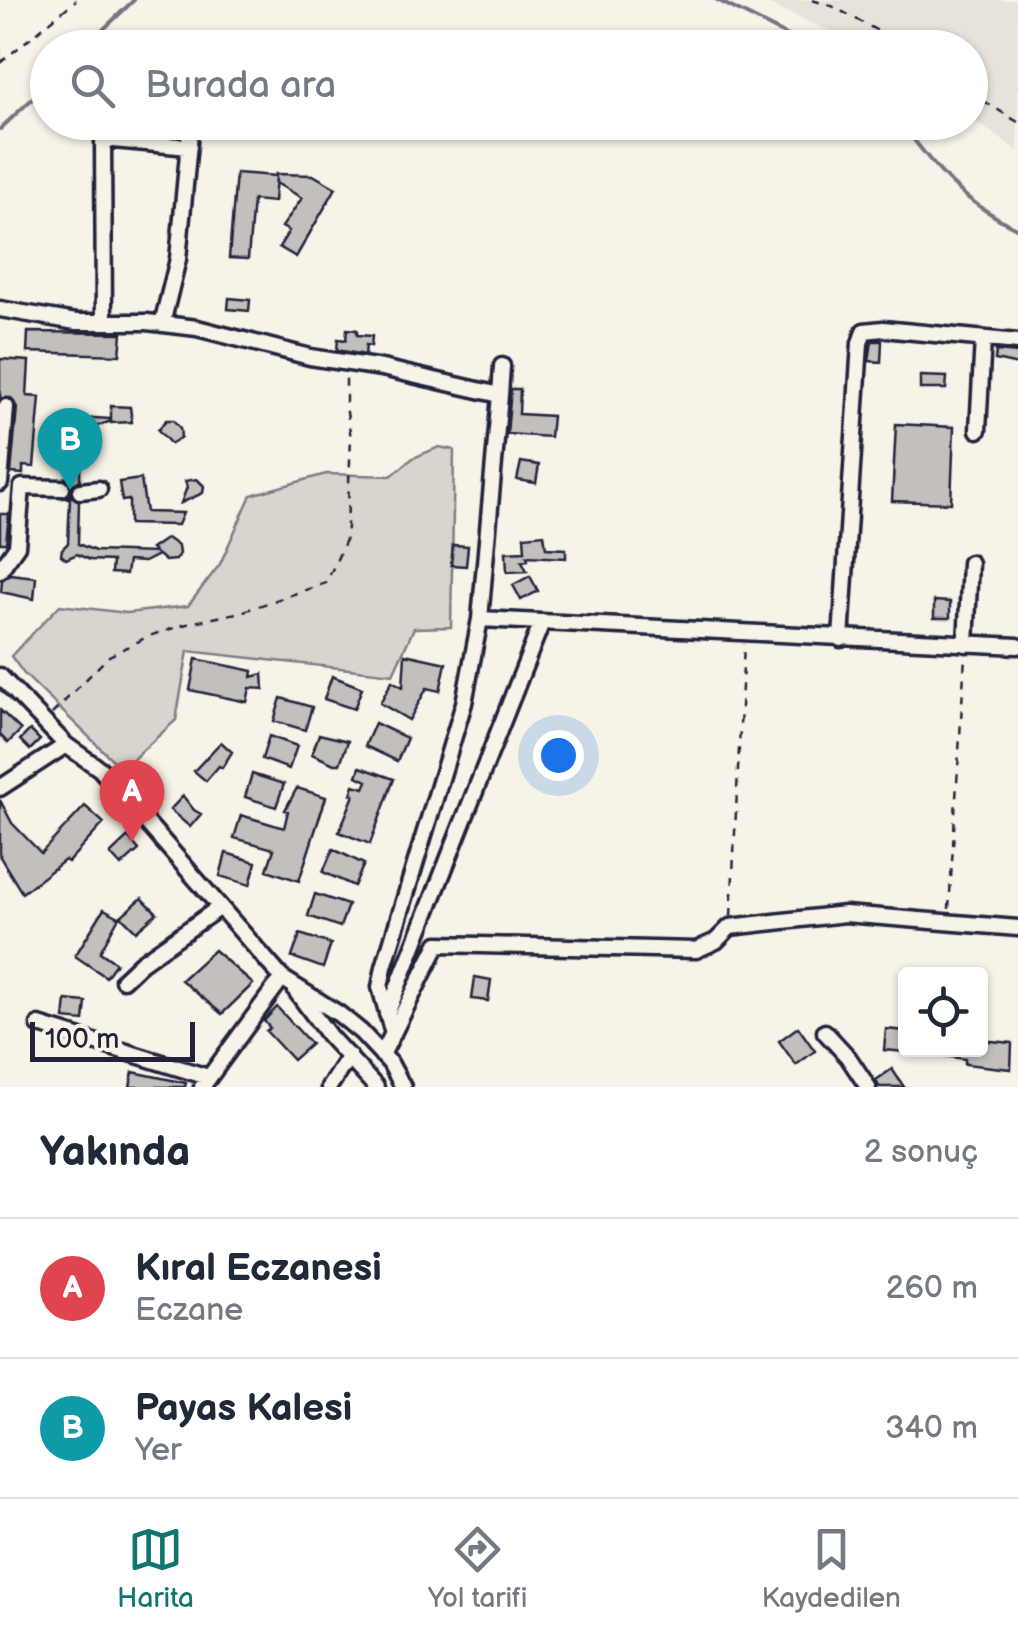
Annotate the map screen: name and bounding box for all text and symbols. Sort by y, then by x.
search box [30,30,988,140]
icon: search [65,58,120,113]
text: Burada ara [145,63,336,108]
pin: B [38,408,102,490]
your location [533,730,584,781]
pin: A [100,760,164,842]
map controls [898,967,988,1057]
button: locate [898,967,988,1057]
scale bar [30,1017,195,1062]
text: 100 m [45,1023,119,1056]
text: Yakında [40,1127,190,1178]
text: 2 sonuç [864,1133,978,1172]
text: Kıral Eczanesi [135,1246,382,1291]
text: A [63,1269,82,1308]
text: 260 m [886,1269,978,1308]
text: Eczane [135,1291,243,1330]
text: Payas Kalesi [135,1386,352,1431]
text: B [61,1409,84,1448]
text: 340 m [885,1409,978,1448]
text: Yer [135,1431,182,1470]
tab: Harita [117,1522,194,1615]
tab: Yol tarifi [428,1522,527,1615]
tab: Kaydedilen [762,1522,901,1615]

